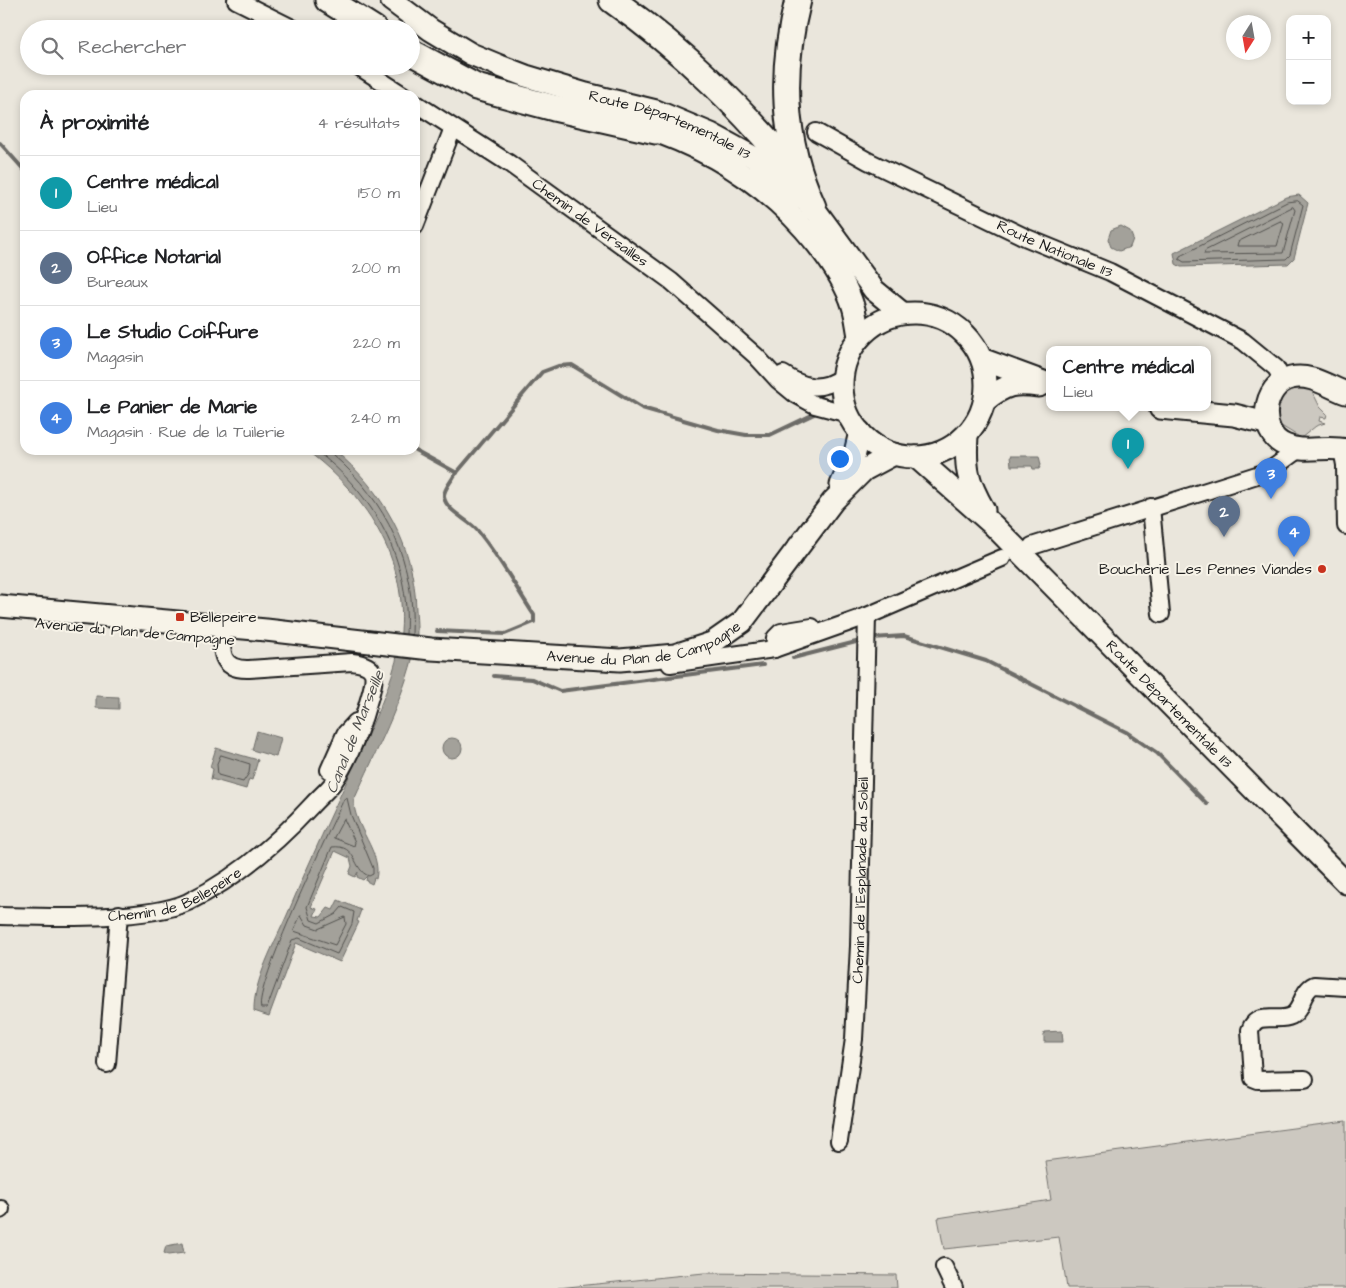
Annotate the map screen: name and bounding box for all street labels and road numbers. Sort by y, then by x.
street label: Route Départementale 113 [587,85,755,165]
street label: Chemin de Versailles [528,173,653,272]
street label: Route Nationale 113 [993,215,1116,283]
street label: Avenue du Plan de Campagne [34,613,236,652]
street label: Avenue du Plan de Campagne [546,616,745,671]
street label: Route Départementale 113 [1101,635,1238,773]
street label: Chemin de l'Esplanade du Soleil [846,777,874,984]
street label: Chemin de Bellepeire [107,862,246,927]

